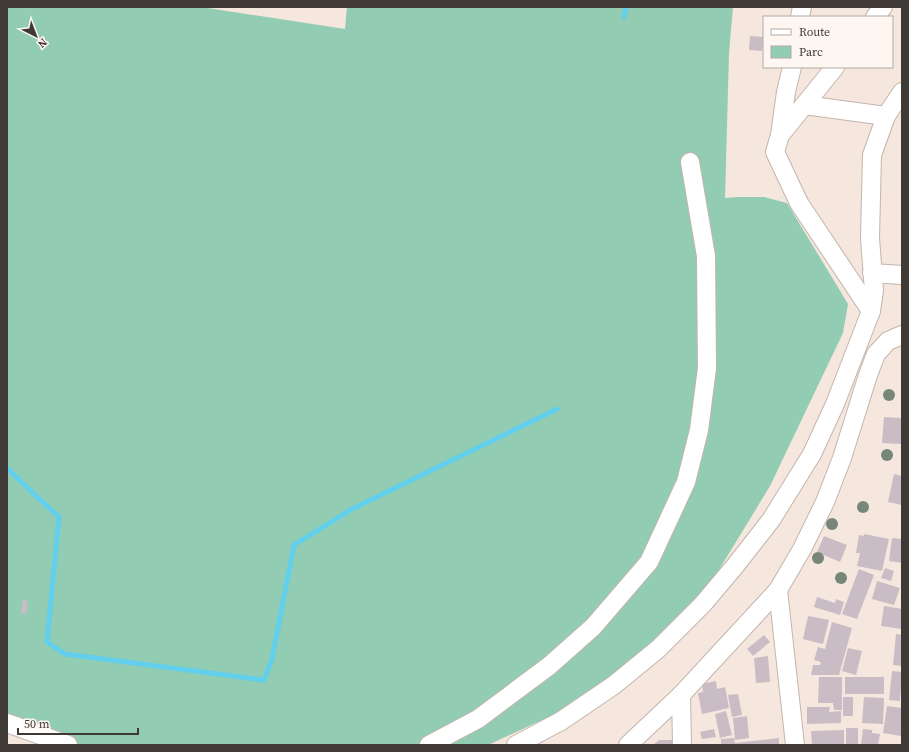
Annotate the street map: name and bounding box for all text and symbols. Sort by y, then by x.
north arrow [16,16,56,56]
legend [763,16,893,68]
text: Route [799,24,830,40]
text: N [34,35,50,51]
text: Parc [799,44,823,60]
scale bar [18,710,138,736]
text: 50 m [24,716,50,732]

